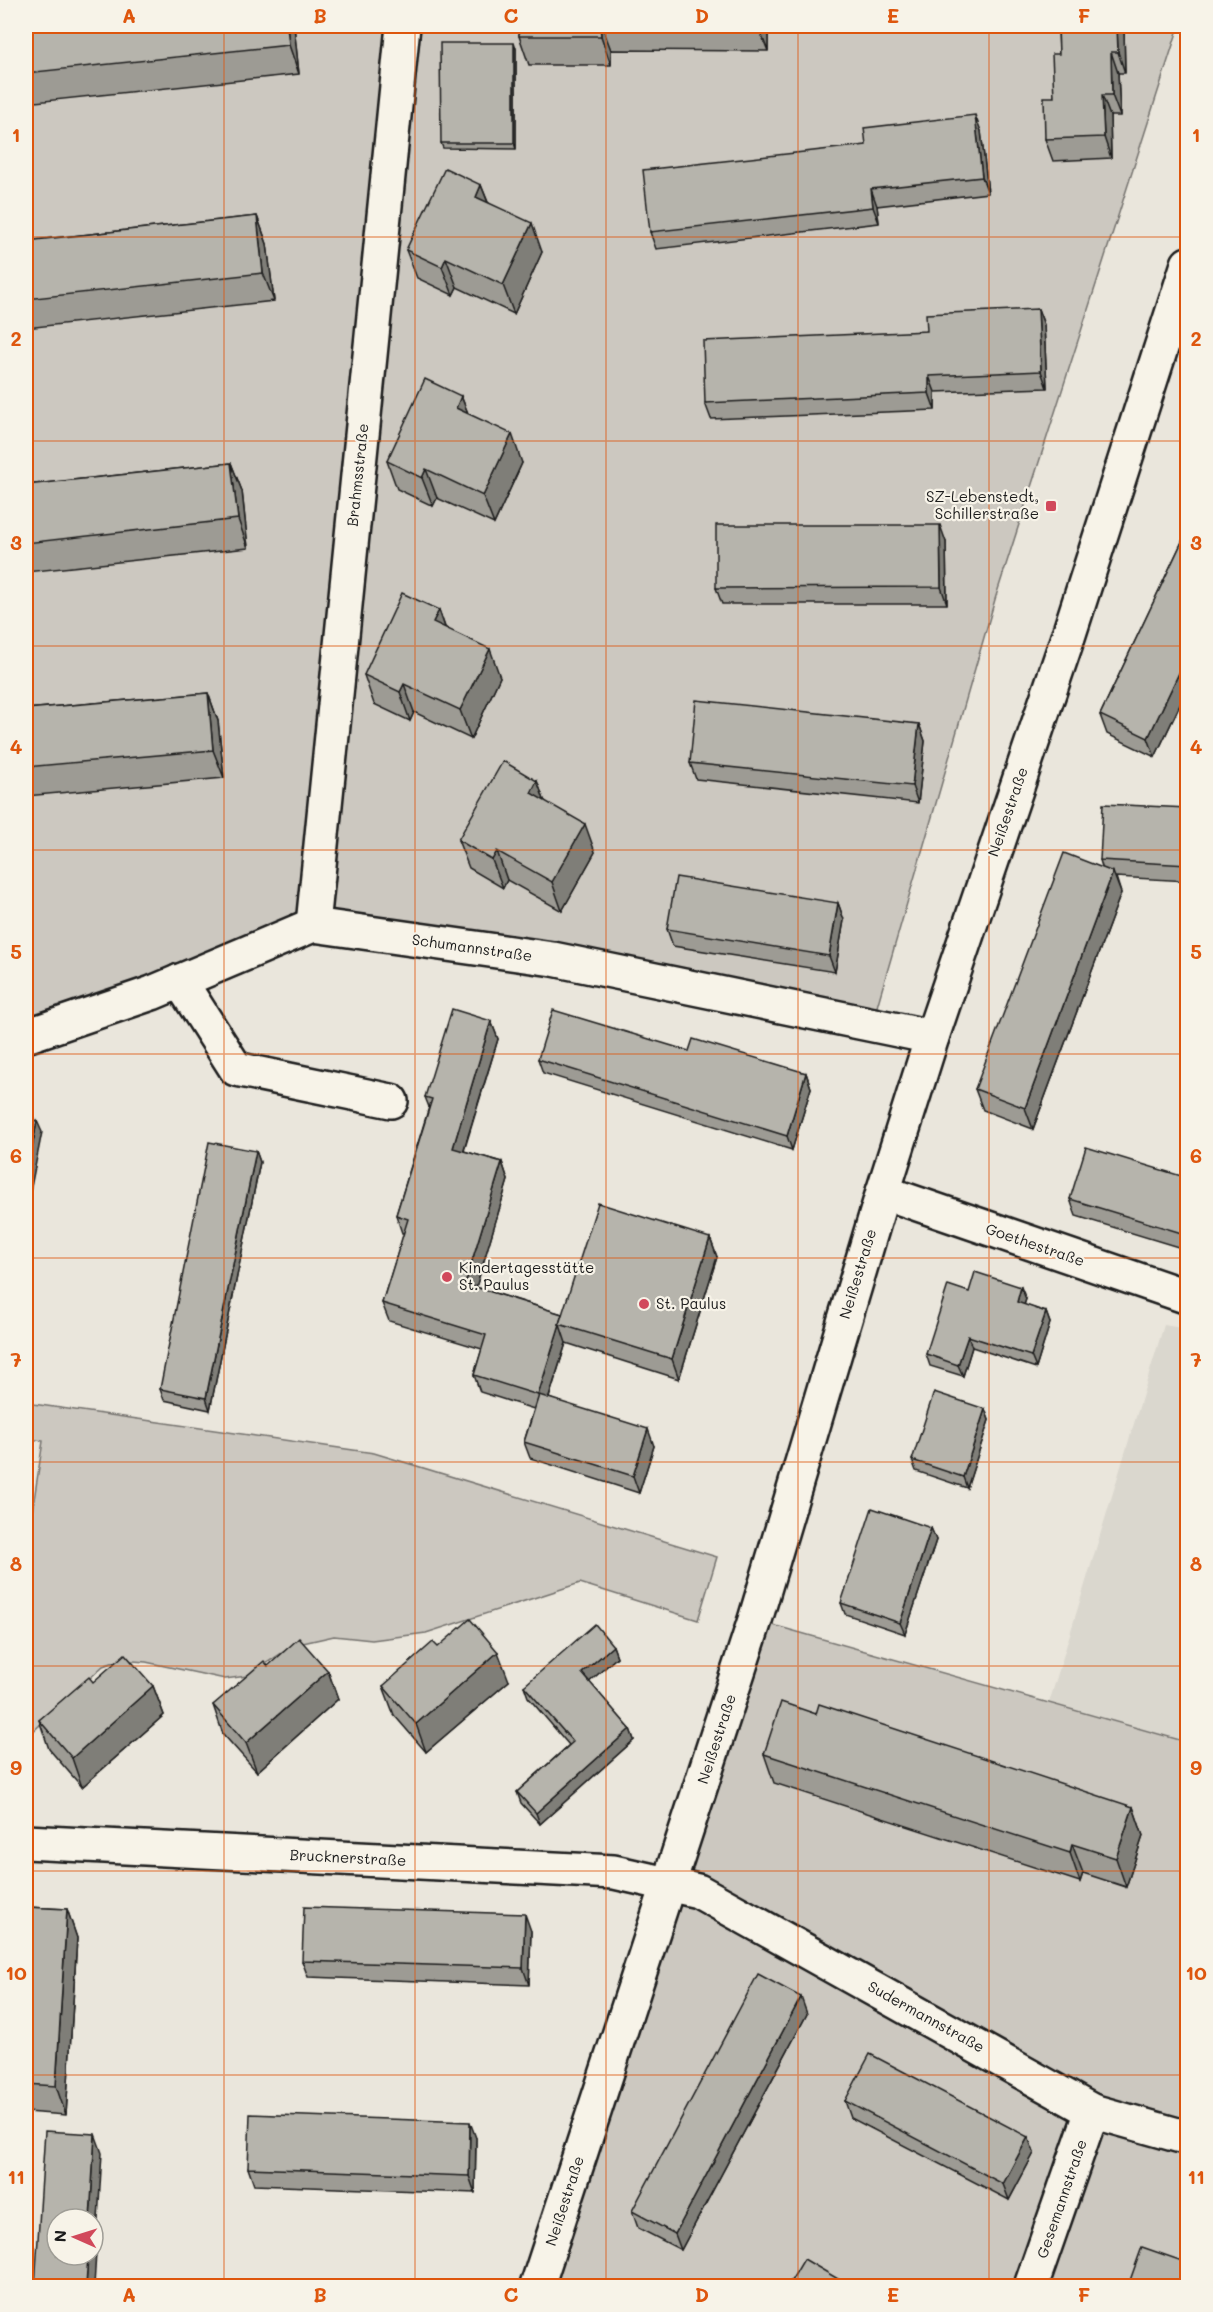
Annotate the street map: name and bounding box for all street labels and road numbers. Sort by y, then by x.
street label: Brahmsstraße [342,422,372,527]
street label: Neißestraße [982,764,1032,859]
street label: Schumannstraße [411,929,534,965]
street label: Goethestraße [983,1218,1087,1270]
street label: Neißestraße [834,1226,880,1321]
street label: Neißestraße [692,1691,740,1786]
street label: Brucknerstraße [289,1844,407,1870]
street label: Sudermannstraße [865,1976,988,2056]
street label: Gesemannstraße [1031,2137,1091,2261]
street label: Neißestraße [540,2153,588,2248]

